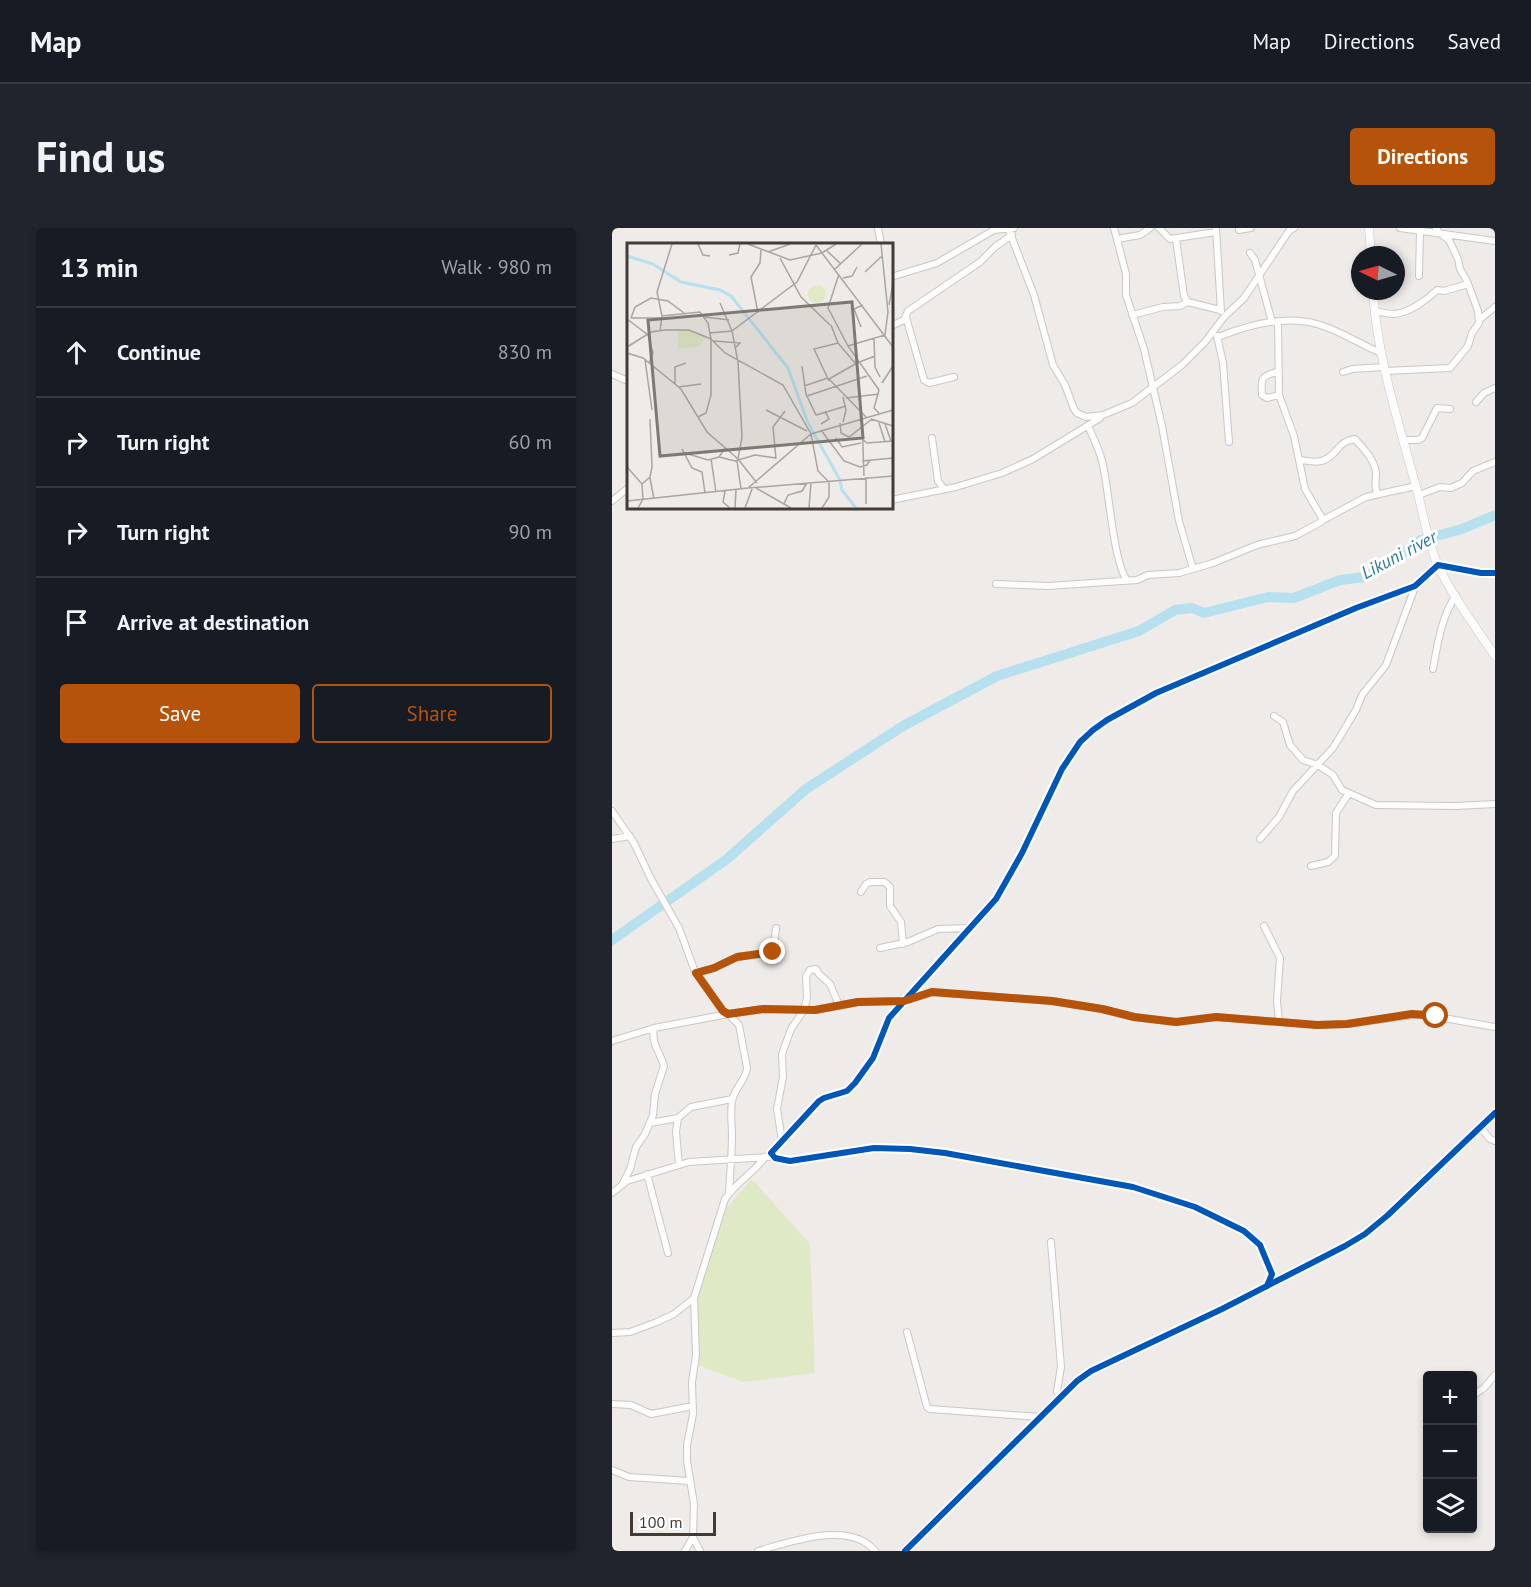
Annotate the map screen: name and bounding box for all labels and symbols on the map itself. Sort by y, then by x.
inset map [627,243,892,508]
north arrow [1351,246,1405,300]
water label: Likuni river [1357,525,1441,584]
route end [759,938,785,964]
route start [1422,1002,1448,1028]
scale bar [630,1509,716,1536]

